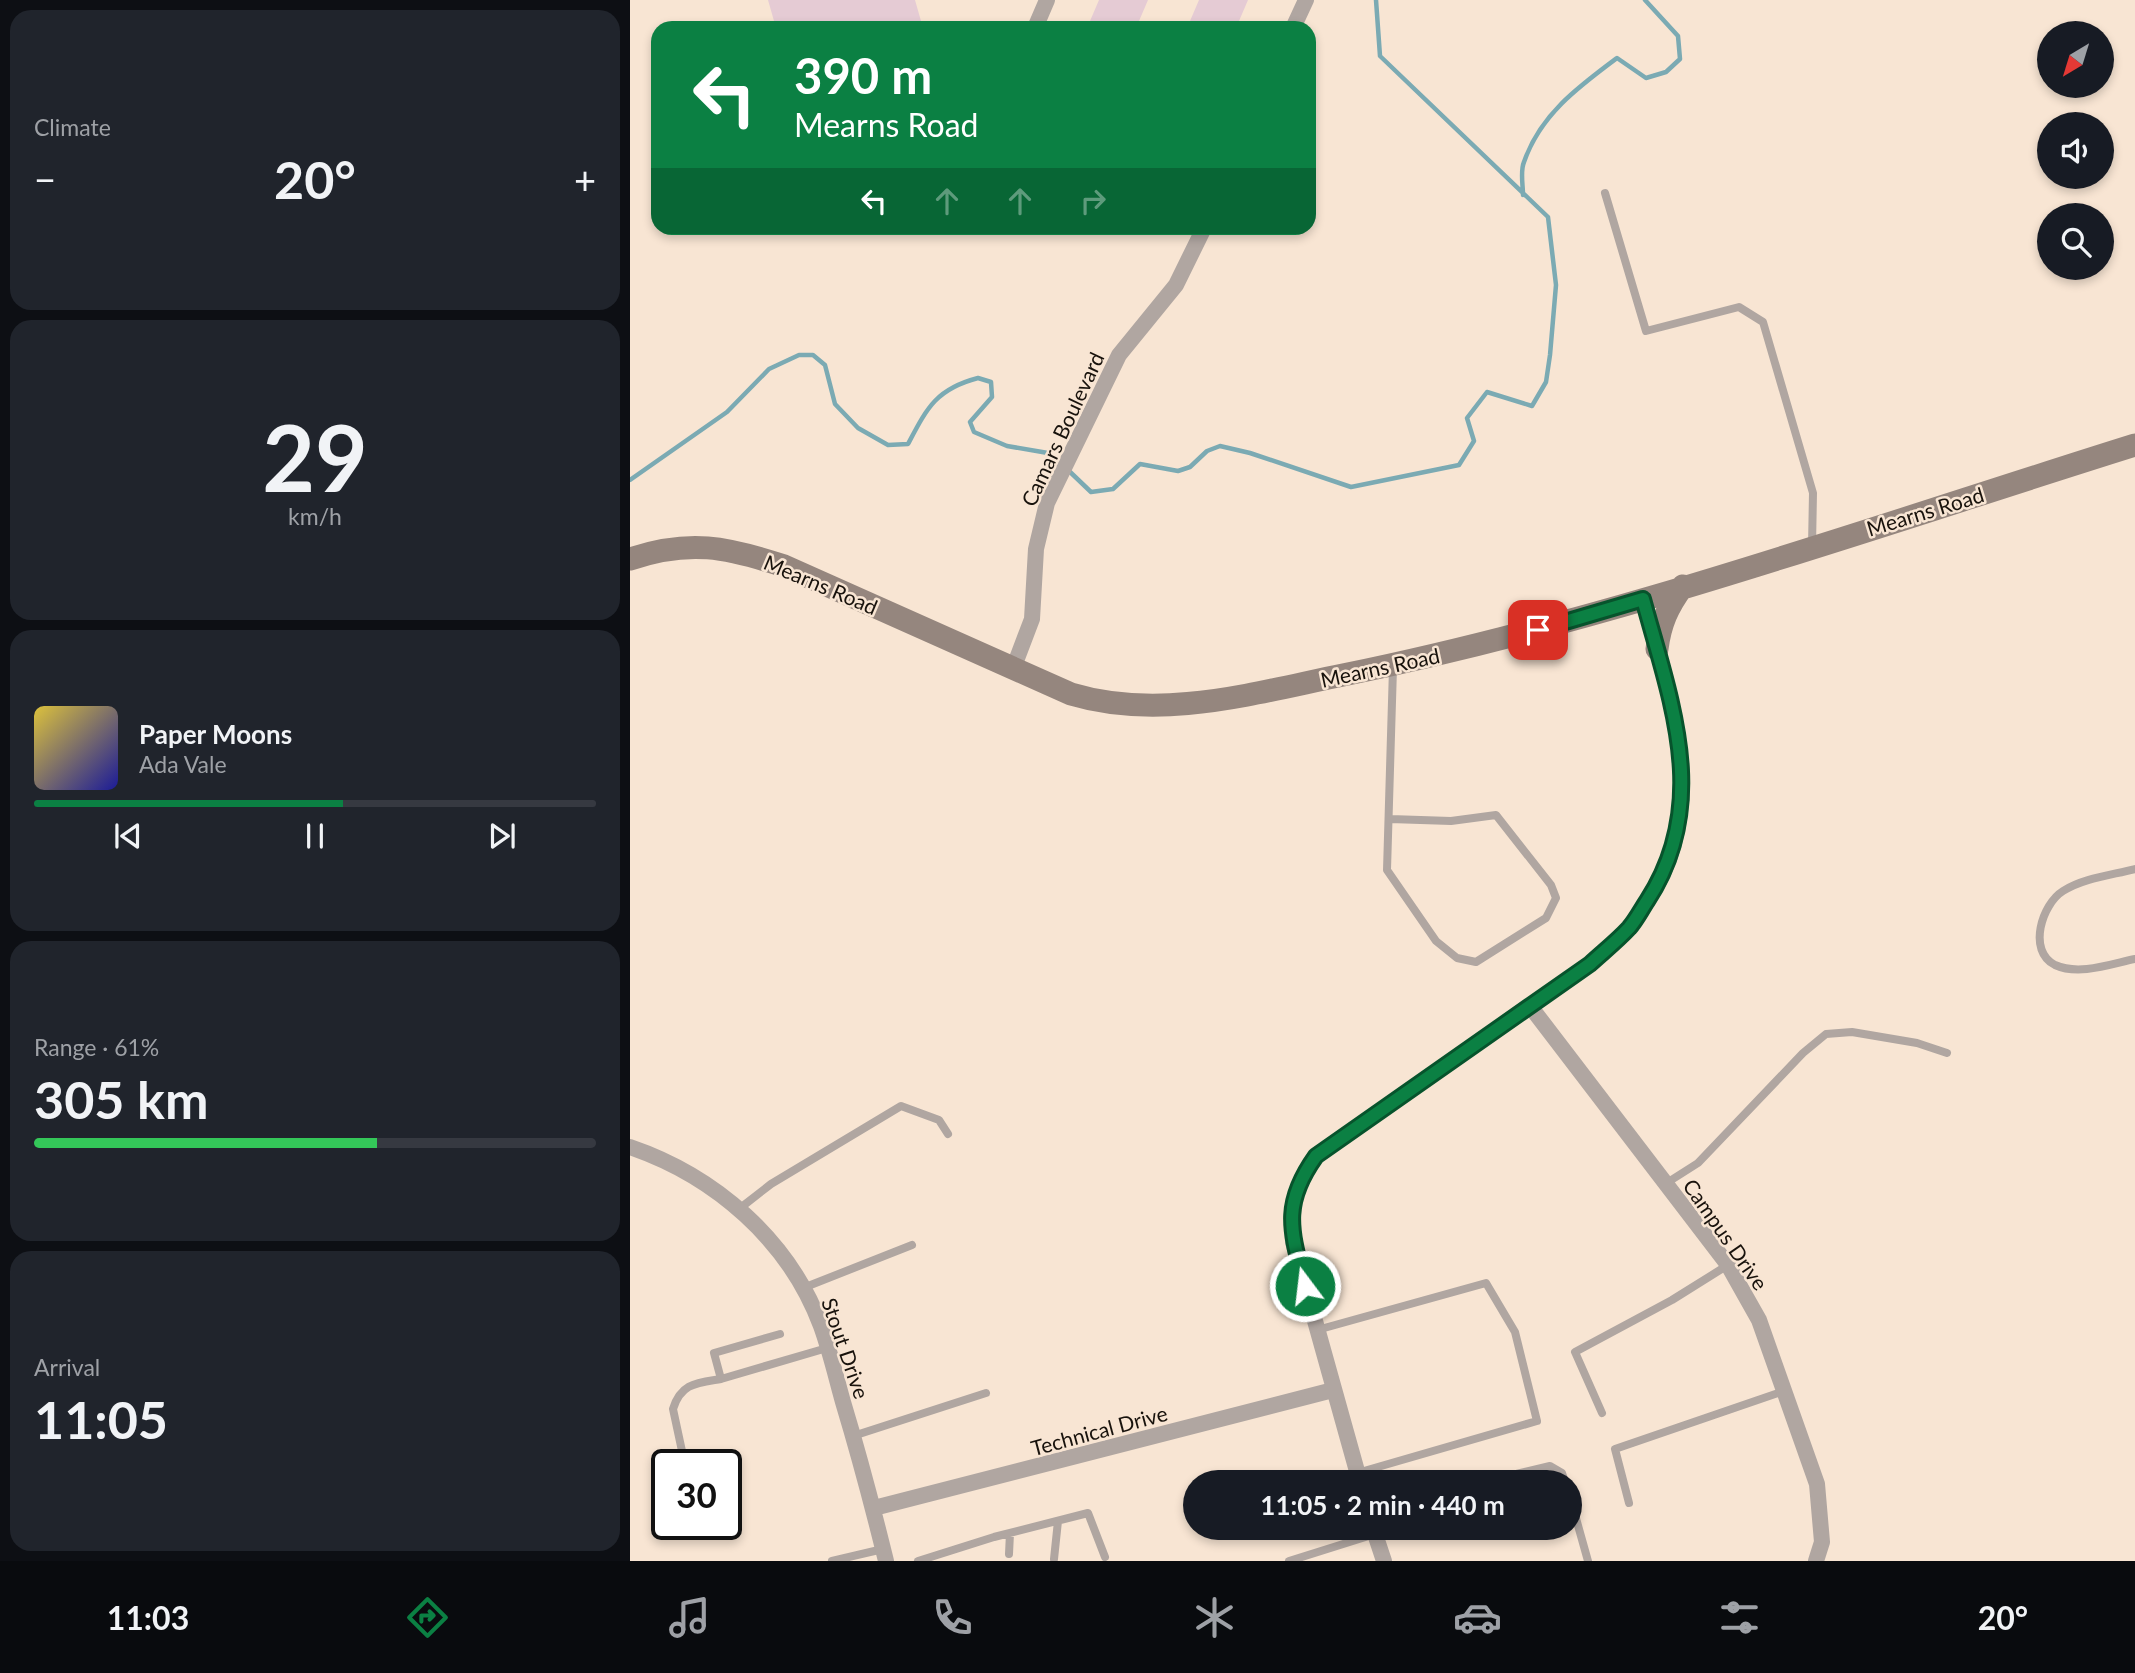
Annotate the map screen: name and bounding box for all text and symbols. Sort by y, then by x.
north arrow [2037,21,2114,98]
map controls [2037,21,2114,280]
text: 390 m [794,46,932,104]
icon: left [679,49,770,140]
text: Mearns Road [794,105,979,144]
button: sound [2037,112,2114,189]
text: Climate [34,113,111,141]
text: 20° [274,148,356,210]
text: − [34,156,56,202]
text: + [574,156,596,202]
icon: left [855,182,893,220]
icon: ahead [928,182,966,220]
icon: ahead [1001,182,1039,220]
icon: right [1074,182,1112,220]
button: search [2037,203,2114,280]
street label: Camars Boulevard [1015,348,1109,510]
text: 29 [262,402,368,511]
street label: Mearns Road [1863,481,1987,541]
text: km/h [288,502,342,530]
street label: Mearns Road [760,549,882,619]
pin [1508,600,1568,660]
icon: arrive [1519,611,1557,649]
street label: Mearns Road [1318,642,1442,692]
text: Paper Moons [139,718,292,750]
text: Ada Vale [139,750,227,778]
icon: previous [109,817,147,855]
icon: pause [296,817,334,855]
icon: next [483,817,521,855]
text: Range · 61% [34,1033,159,1061]
text: 305 km [34,1068,208,1130]
street label: Campus Drive [1679,1174,1773,1294]
position arrow [1268,1249,1342,1323]
street label: Stout Drive [817,1294,875,1402]
text: Arrival [34,1353,100,1381]
text: 11:05 [34,1388,168,1450]
street label: Technical Drive [1028,1400,1170,1460]
speed limit sign: 30 [651,1449,742,1540]
text: 11:05 · 2 min · 440 m [1260,1489,1505,1521]
icon: directions [403,1593,452,1642]
icon: music [665,1593,714,1642]
icon: phone [928,1593,977,1642]
icon: climate [1190,1593,1239,1642]
icon: car [1453,1593,1502,1642]
icon: filters [1715,1593,1764,1642]
text: 11:03 [107,1598,189,1637]
text: 20° [1978,1598,2028,1637]

